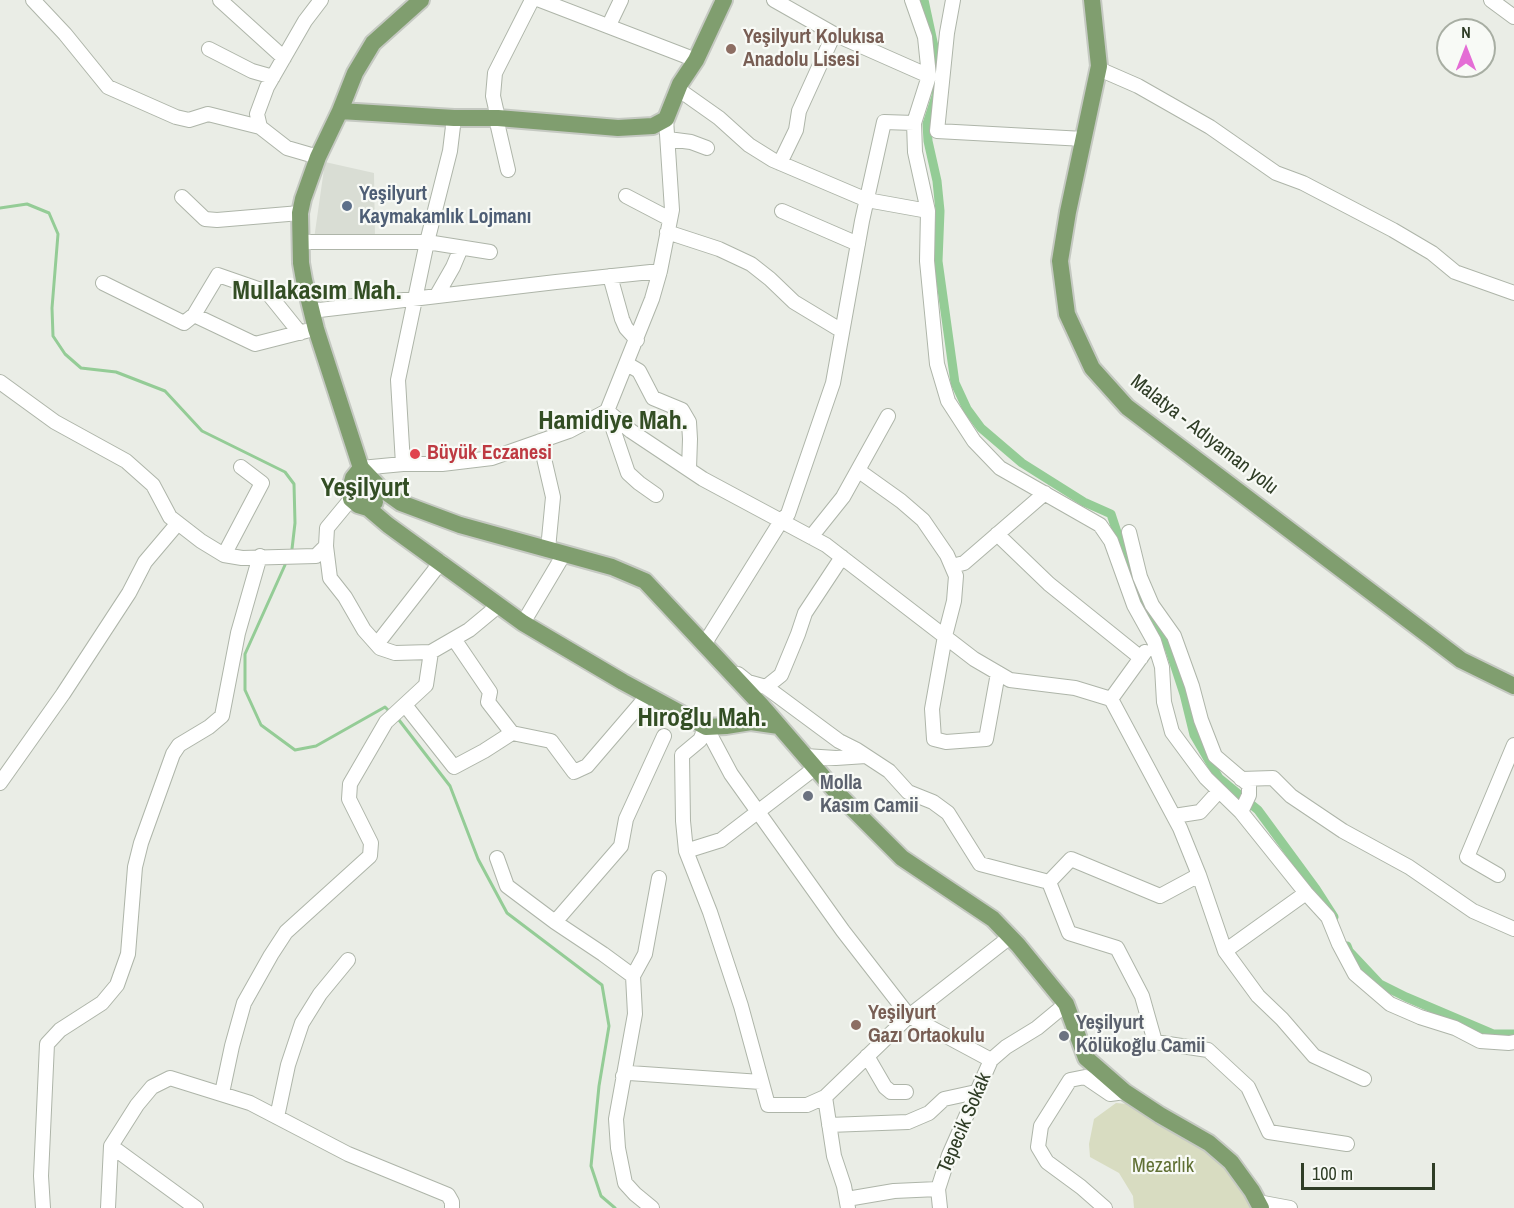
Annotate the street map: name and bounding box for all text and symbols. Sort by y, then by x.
north arrow [1436,18,1496,78]
text: N [1461,21,1471,43]
place label: Yeşilyurt Kolukısa Anadolu Lisesi [743,26,884,73]
marker: Yeşilyurt Kolukısa Anadolu Lisesi [724,42,738,56]
place label: Yeşilyurt Kaymakamlık Lojmanı [359,183,531,230]
marker: Yeşilyurt Kaymakamlık Lojmanı [340,199,354,213]
district label: Mullakasım Mah. [232,276,402,308]
street label: Malatya - Adıyaman yolu [1126,370,1282,500]
district label: Hamidiye Mah. [538,406,688,438]
place label: Büyük Eczanesi [427,442,552,466]
marker: Büyük Eczanesi [408,447,422,461]
district label: Yeşilyurt [321,473,409,505]
district label: Hıroğlu Mah. [637,703,767,735]
place label: Molla Kasım Camii [820,772,918,819]
marker: Molla Kasım Camii [801,789,815,803]
place label: Yeşilyurt Gazı Ortaokulu [868,1002,985,1049]
place label: Yeşilyurt Kölükoğlu Camii [1076,1012,1205,1059]
marker: Yeşilyurt Gazı Ortaokulu [849,1018,863,1032]
marker: Yeşilyurt Kölükoğlu Camii [1057,1029,1071,1043]
street label: Tepecik Sokak [933,1069,997,1177]
scale bar [1304,1151,1438,1189]
park label: Mezarlık [1132,1155,1194,1179]
text: 100 m [1312,1161,1353,1186]

